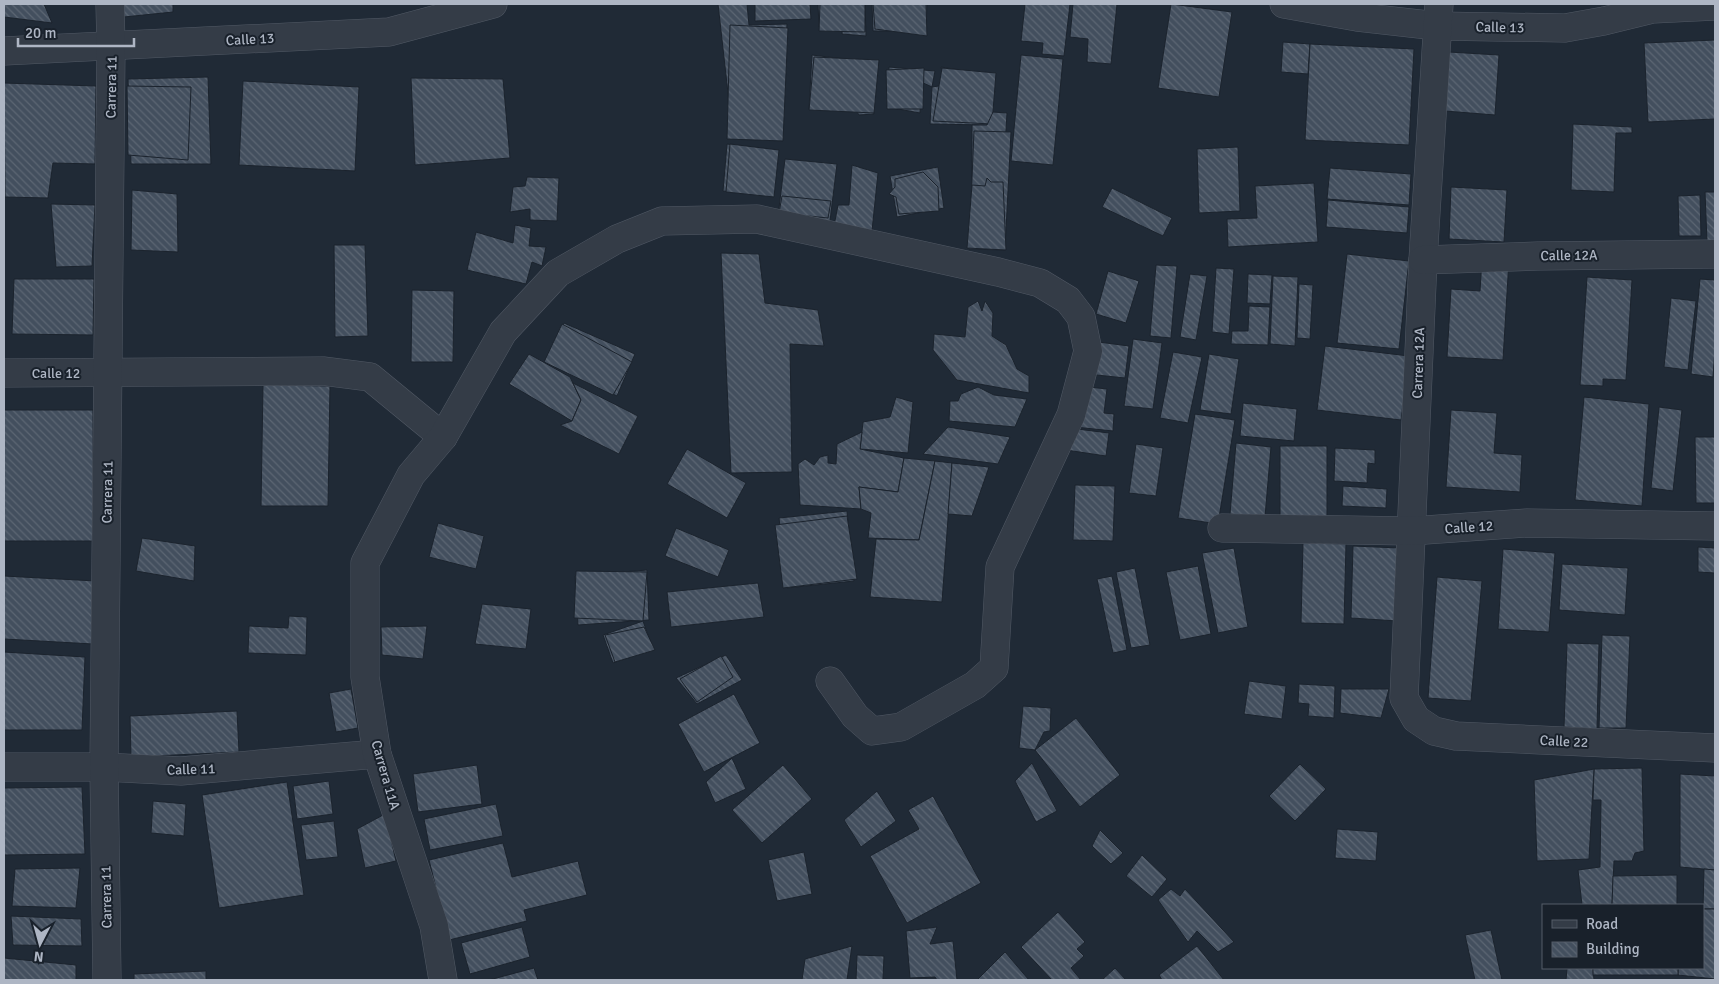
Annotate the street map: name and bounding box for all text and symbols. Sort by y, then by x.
scale bar [18,15,134,47]
street label: Calle 13 [1476,19,1524,36]
text: 20 m [25,24,56,42]
street label: Calle 13 [225,30,275,49]
street label: Carrera 11 [102,55,121,119]
street label: Calle 12A [1540,246,1598,264]
street label: Carrera 12A [1409,327,1428,399]
street label: Calle 12 [32,365,80,382]
street label: Carrera 11 [98,460,117,524]
street label: Calle 12 [1444,517,1494,538]
street label: Calle 22 [1539,732,1589,751]
street label: Carrera 11A [368,738,404,812]
street label: Calle 11 [166,760,216,779]
street label: Carrera 11 [97,865,116,929]
legend [1542,904,1704,969]
text: Road [1586,915,1618,933]
north arrow [15,919,65,969]
text: Building [1586,940,1640,958]
text: N [33,947,44,965]

